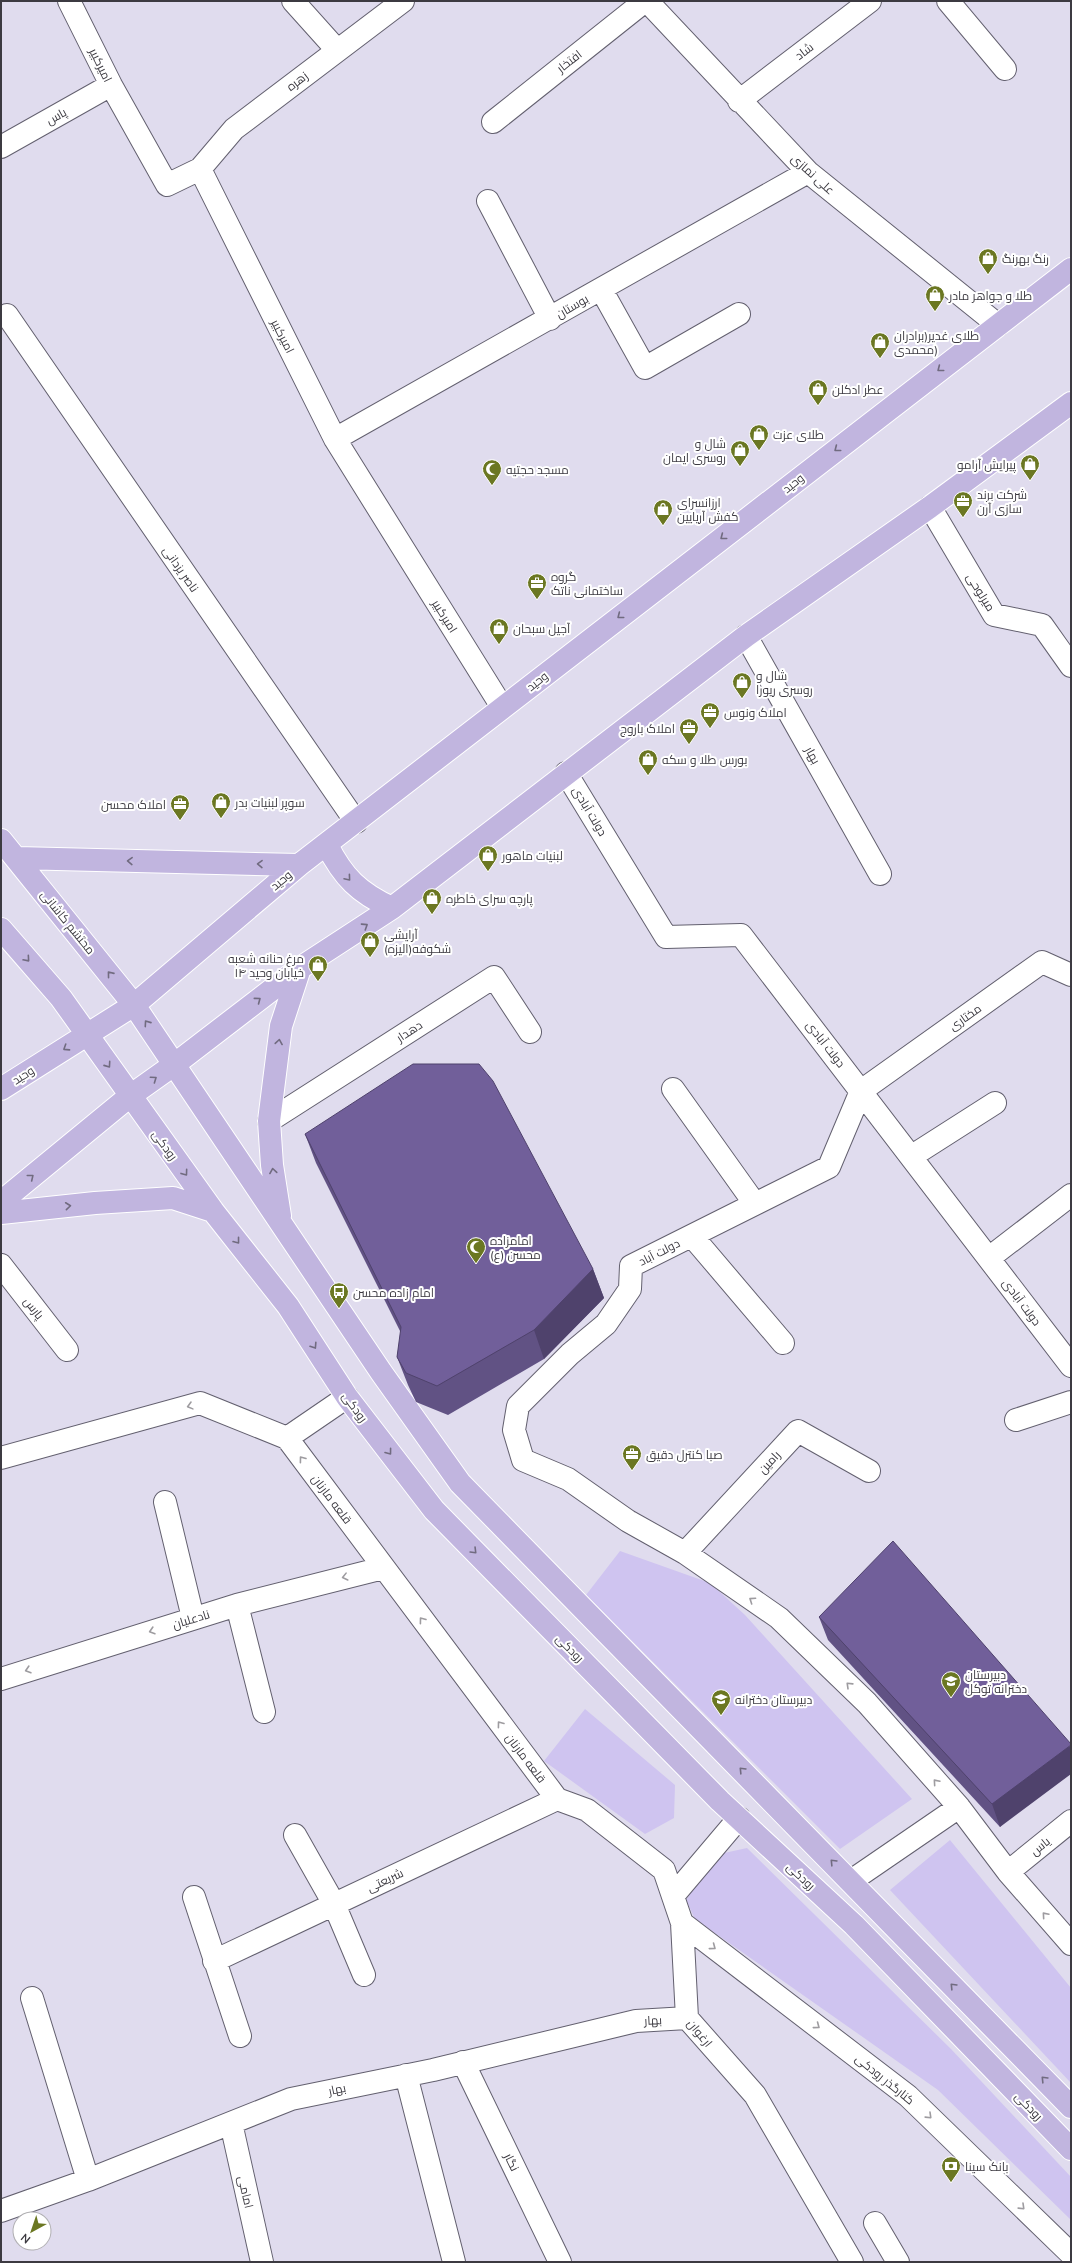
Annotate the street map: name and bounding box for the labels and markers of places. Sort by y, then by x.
shop icon: رنگ بهرنگ [977,247,999,275]
place label: رنگ بهرنگ [1002,251,1049,266]
shop icon: طلا و جواهر مادر [924,284,946,312]
place label: طلا و جواهر مادر [948,288,1032,303]
place label: طلای غدیر(برادران محمدی) [894,328,979,357]
shop icon: طلای غدیر(برادران محمدی) [869,331,891,359]
shop icon: عطر ادکلن [807,378,829,406]
place label: عطر ادکلن [832,382,883,397]
shop icon: طلای عزت [748,423,770,451]
place label: طلای عزت [773,427,824,442]
place label: شال و روسری ایمان [663,436,726,465]
shop icon: شال و روسری ایمان [729,439,751,467]
shop icon: پیرایش آرامو [1019,453,1041,481]
place label: پیرایش آرامو [957,457,1017,474]
mosque icon: مسجد حجتیه [481,458,503,486]
place label: مسجد حجتیه [506,462,569,477]
place label: شرکت برند سازی آرن [977,487,1027,516]
office icon: شرکت برند سازی آرن [952,490,974,518]
place label: ارزانسرای کفش آریایین [677,495,739,524]
shop icon: ارزانسرای کفش آریایین [652,498,674,526]
place label: گروه ساختمانی ناتک [551,569,623,598]
office icon: گروه ساختمانی ناتک [526,572,548,600]
shop icon: آجیل سبحان [488,617,510,645]
place label: آجیل سبحان [513,621,571,636]
place label: شال و روسری ریورا [756,668,813,697]
shop icon: شال و روسری ریورا [731,671,753,699]
office icon: املاک ونوس [699,701,721,729]
place label: املاک ونوس [724,705,787,720]
office icon: املاک باروج [678,717,700,745]
place label: املاک باروج [620,721,675,737]
shop icon: بورس طلا و سکه [637,748,659,776]
place label: بورس طلا و سکه [662,752,748,767]
shop icon: سوپر لبنیات بدر [210,791,232,819]
office icon: املاک محسن [169,793,191,821]
place label: سوپر لبنیات بدر [234,795,305,812]
place label: املاک محسن [101,797,166,812]
shop icon: لبنیات ماهور [477,844,499,872]
place label: لبنیات ماهور [501,848,563,863]
shop icon: پارچه سرای خاطره [421,887,443,915]
place label: پارچه سرای خاطره [446,891,534,908]
place label: آرایشی شکوفه(الیزه) [384,927,451,956]
shop icon: آرایشی شکوفه(الیزه) [359,930,381,958]
place label: مرغ حنانه شعبه ۱۴ خیابان وحید [228,951,304,980]
shop icon: مرغ حنانه شعبه ۱۴ خیابان وحید [307,954,329,982]
place label: امامزاده محسن (ع) [490,1233,541,1263]
mosque icon: امامزاده محسن (ع) [465,1236,487,1264]
bus stop icon: امام زاده محسن [328,1281,350,1309]
place label: امام زاده محسن [353,1285,434,1301]
office icon: صبا کنترل دقیق [621,1443,643,1471]
place label: صبا کنترل دقیق [646,1447,723,1462]
place label: دبیرستان دخترانه توکل [965,1667,1027,1696]
school or university icon: دبیرستان دخترانه توکل [940,1670,962,1698]
school or university icon: دبیرستان دخترانه [710,1688,732,1716]
place label: دبیرستان دخترانه [735,1692,812,1707]
bank icon: بانک سینا [940,2155,962,2183]
place label: بانک سینا [965,2159,1008,2174]

